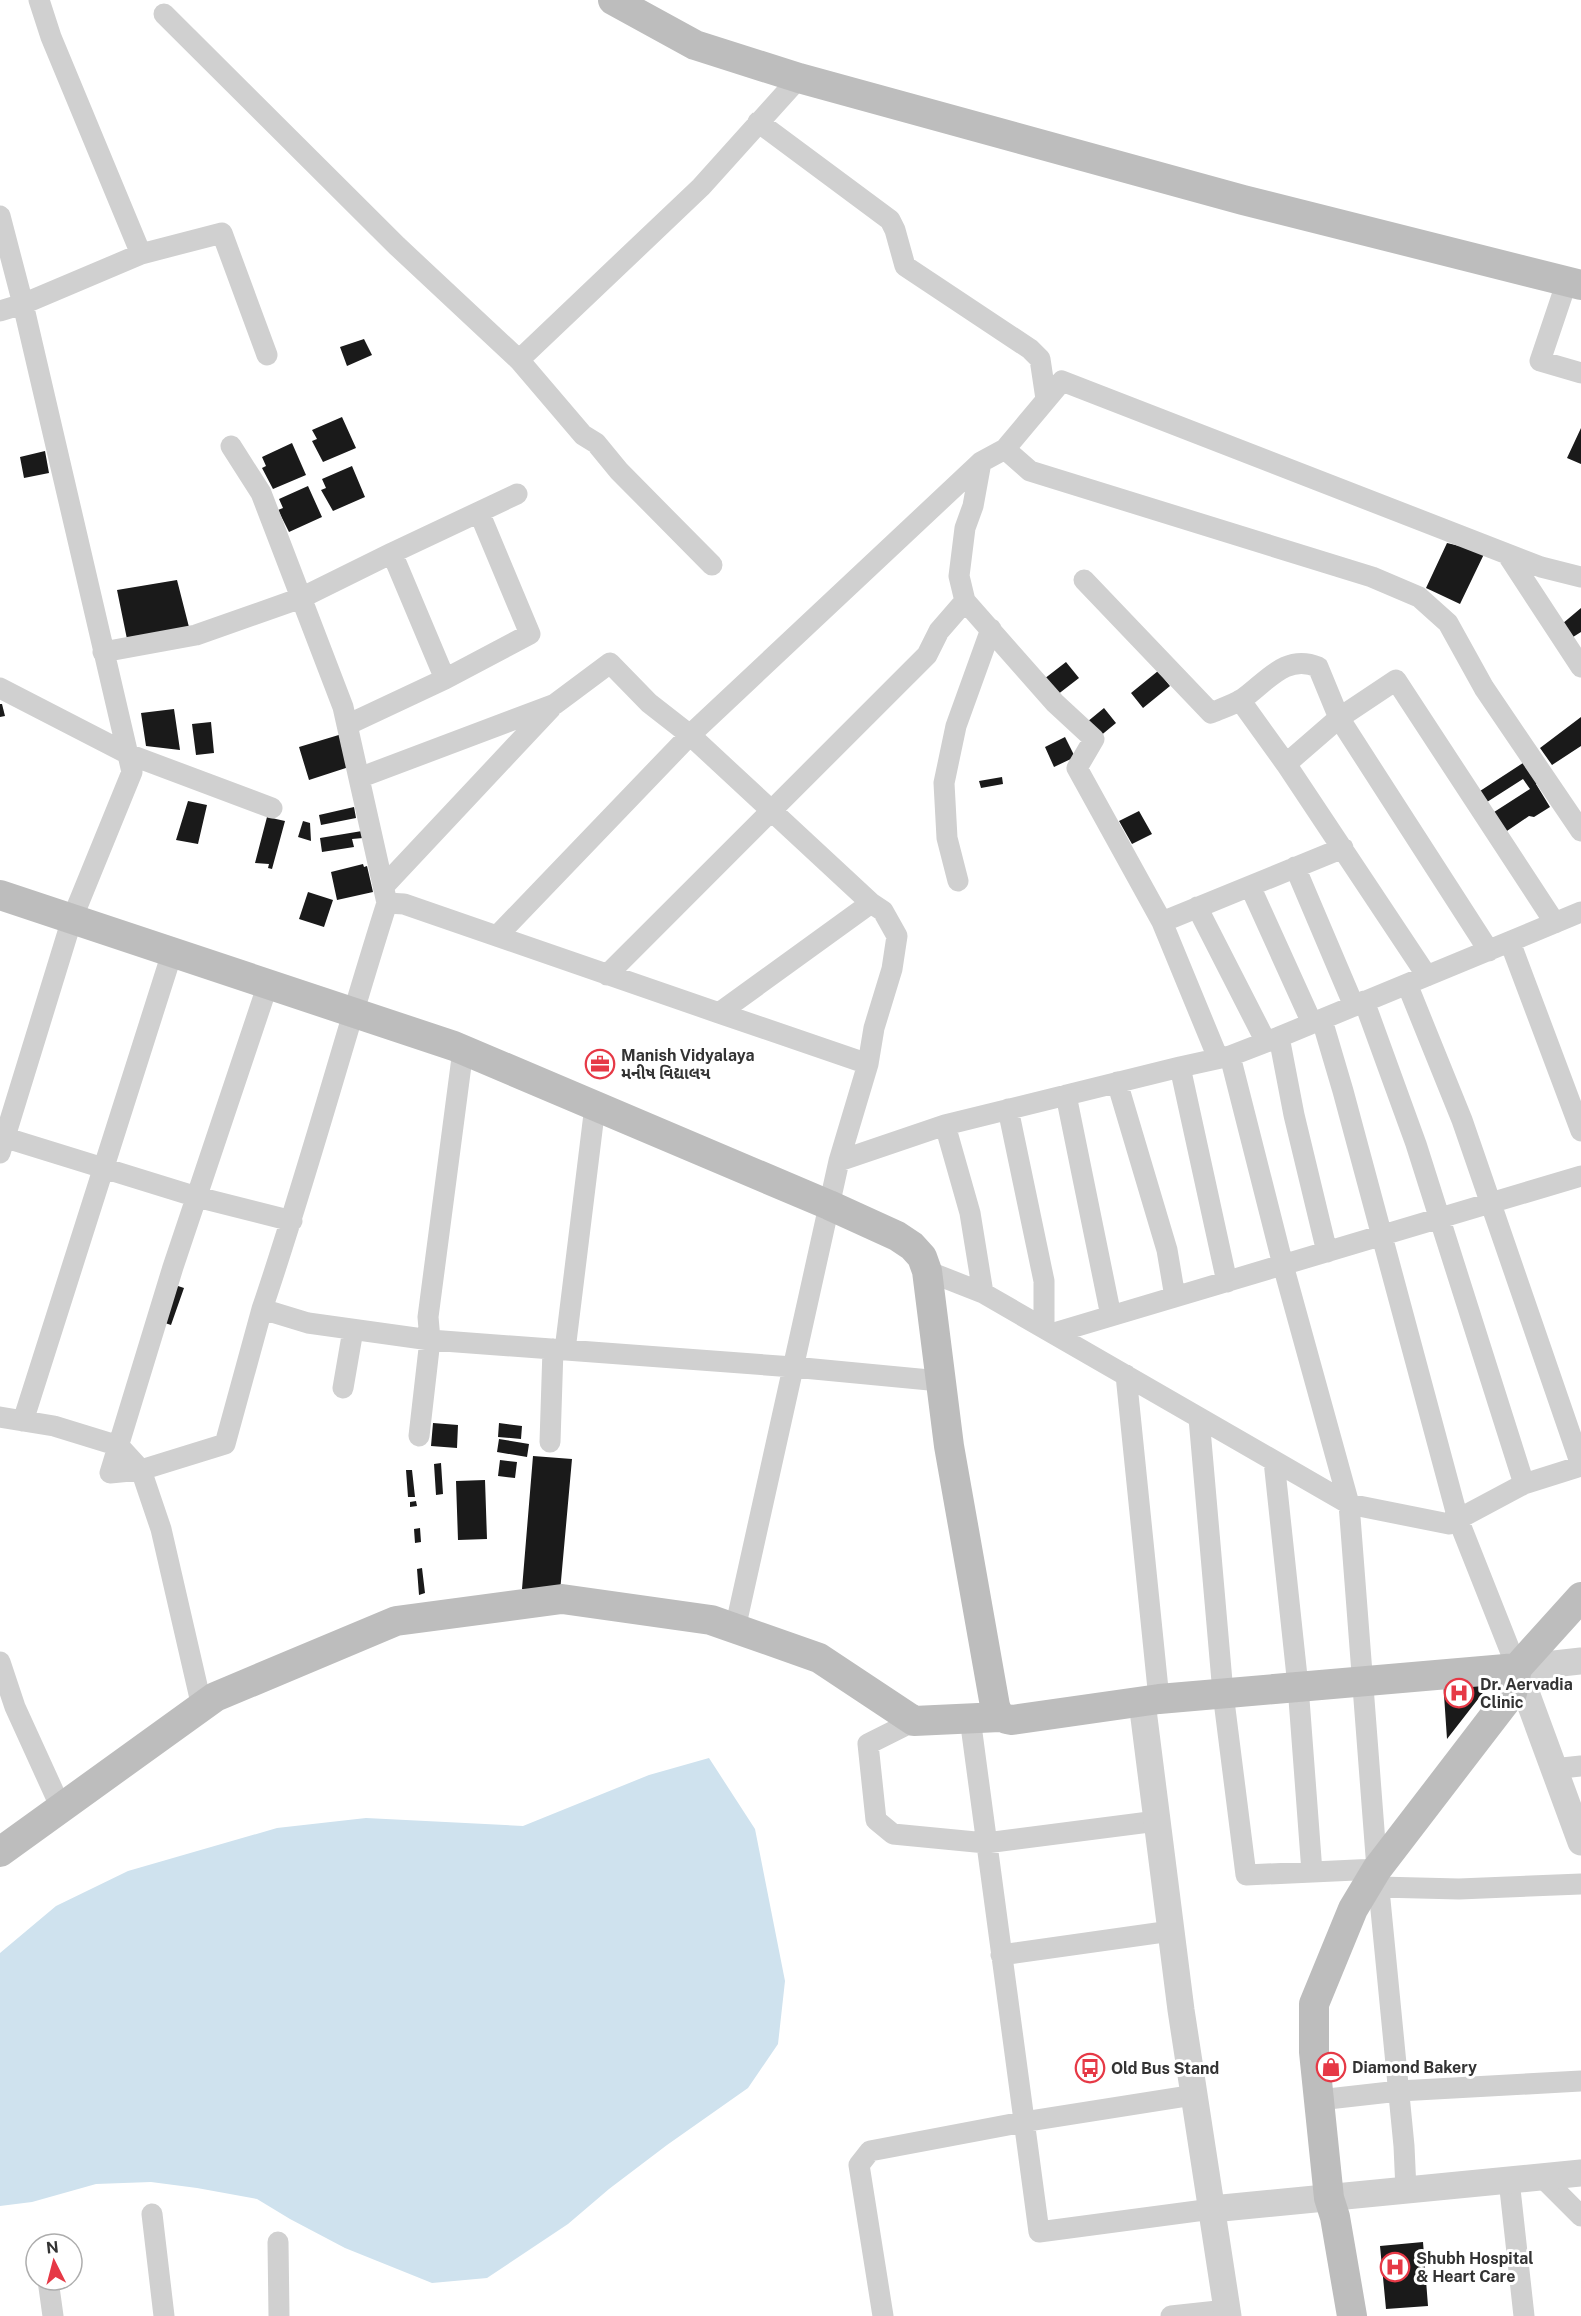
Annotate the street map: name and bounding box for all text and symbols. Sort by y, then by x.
place label: Manish Vidyalaya મનીષ વિદ્યાલય [621,1046,755,1083]
office icon: Manish Vidyalaya મનીષ વિદ્યાલય [584,1048,616,1080]
place label: Dr. Aervadia Clinic [1480,1675,1573,1712]
hospital icon: Dr. Aervadia Clinic [1443,1677,1475,1709]
shop icon: Diamond Bakery [1315,2051,1347,2083]
bus stop icon: Old Bus Stand [1074,2052,1106,2084]
place label: Diamond Bakery [1352,2058,1477,2077]
place label: Old Bus Stand [1111,2059,1219,2078]
north arrow [24,2232,84,2292]
text: N [45,2237,60,2258]
place label: Shubh Hospital & Heart Care [1416,2249,1534,2286]
hospital icon: Shubh Hospital & Heart Care [1379,2251,1411,2283]

